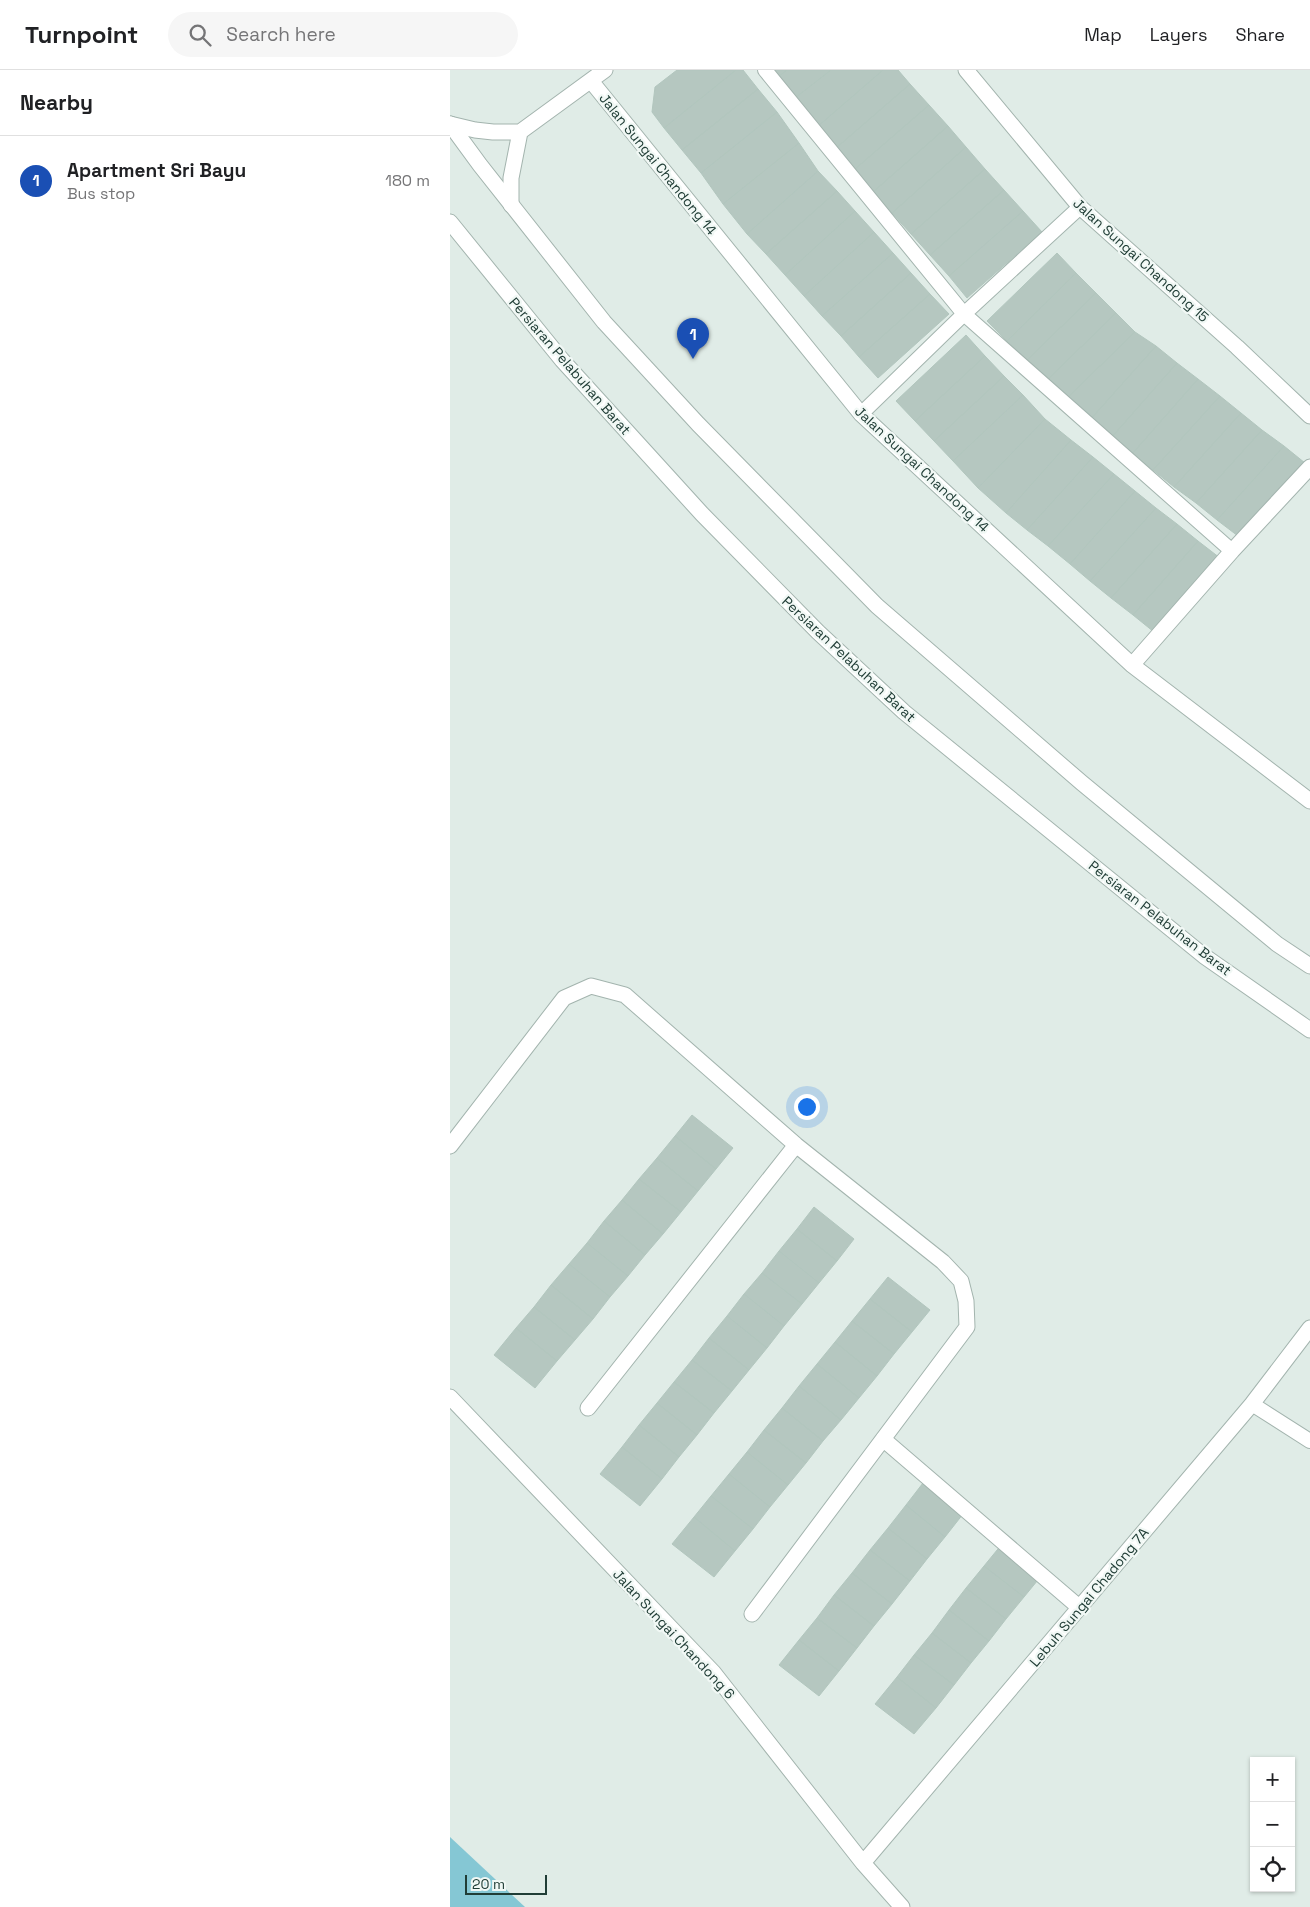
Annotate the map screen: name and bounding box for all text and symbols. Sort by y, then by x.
search box [168,12,518,57]
text: Turnpoint [25,19,138,50]
icon: search [186,21,214,49]
text: Search here [226,22,336,47]
text: Map [1084,23,1122,46]
text: Layers [1150,23,1207,46]
text: Share [1235,23,1285,46]
text: Nearby [20,89,93,116]
street label: Jalan Sungai Chandong 14 [595,90,721,239]
text: Apartment Sri Bayu [67,158,246,183]
text: 1 [32,170,40,191]
text: 180 m [385,170,430,191]
text: Bus stop [67,183,135,204]
street label: Jalan Sungai Chandong 15 [1069,194,1213,326]
street label: Persiaran Pelabuhan Barat [505,293,635,439]
pin: 1 [677,318,709,359]
street label: Jalan Sungai Chandong 14 [851,402,993,536]
street label: Persiaran Pelabuhan Barat [778,592,920,726]
street label: Persiaran Pelabuhan Barat [1085,857,1235,979]
your location [794,1094,820,1120]
street label: Lebuh Sungai Chadong 7A [1025,1524,1153,1670]
street label: Jalan Sungai Chandong 6 [609,1565,739,1703]
map controls [1250,1757,1295,1892]
button: + [1250,1757,1295,1802]
button: − [1250,1802,1295,1847]
button: locate [1250,1847,1295,1892]
scale bar [465,1872,548,1895]
text: 20 m [472,1875,505,1893]

